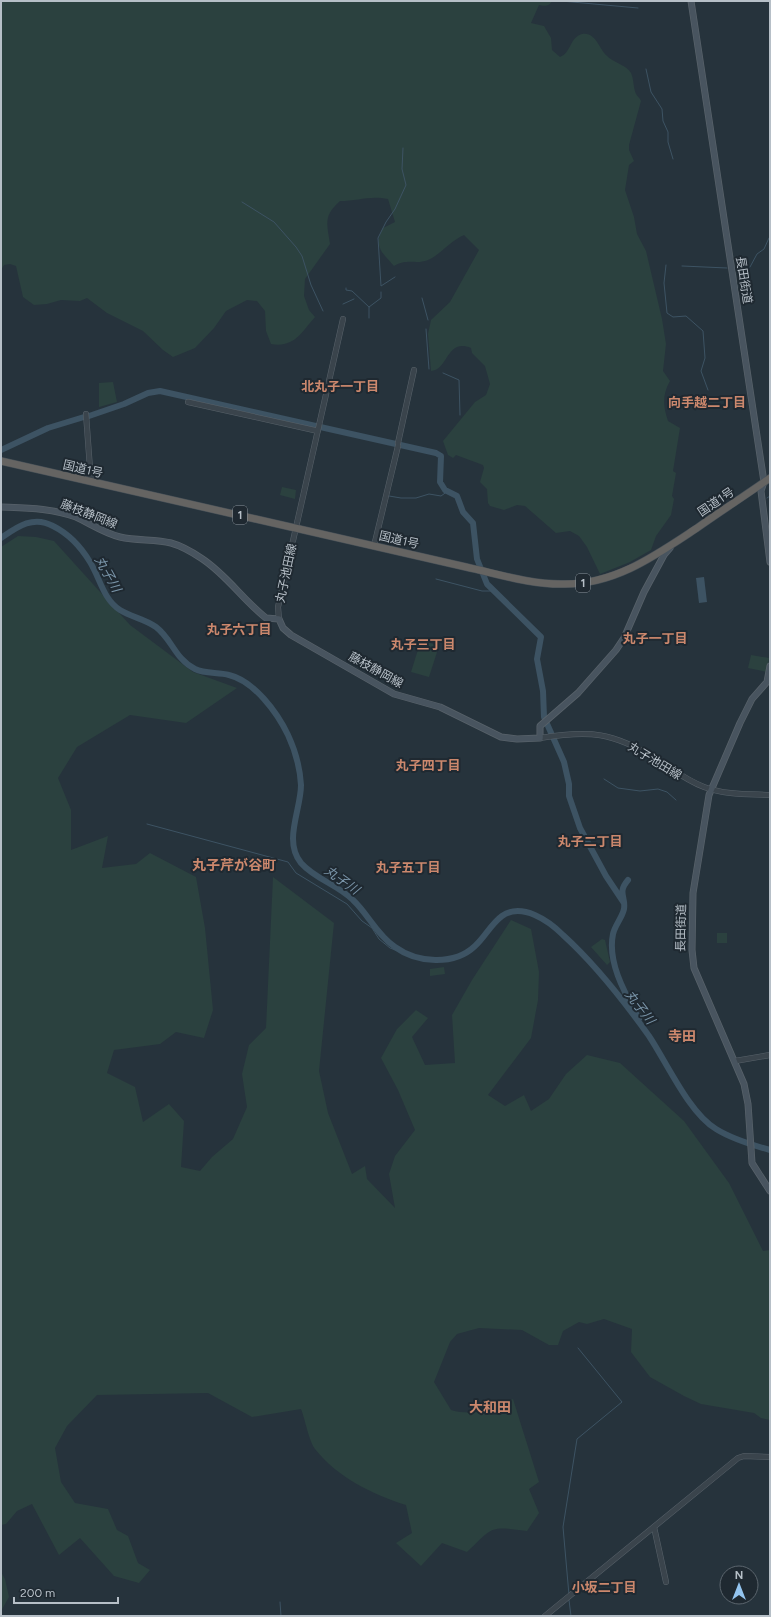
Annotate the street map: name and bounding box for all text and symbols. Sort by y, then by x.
street label: 長田街道 [733,255,755,305]
district label: 北丸子一丁目 [301,379,379,394]
district label: 向手越二丁目 [668,395,746,410]
street label: 国道1号 [61,458,105,480]
street label: 国道1号 [695,485,737,519]
street label: 藤枝静岡線 [58,497,120,531]
road number: 1 [233,506,247,524]
street label: 国道1号 [377,529,421,551]
street label: 丸子池田線 [273,542,299,604]
water label: 丸子川 [92,553,125,596]
road number: 1 [576,574,590,592]
district label: 丸子六丁目 [206,622,272,637]
district label: 丸子一丁目 [622,631,688,646]
district label: 丸子三丁目 [390,637,456,652]
street label: 藤枝静岡線 [346,649,406,691]
street label: 丸子池田線 [626,740,684,782]
district label: 丸子四丁目 [395,758,461,773]
district label: 丸子二丁目 [557,834,623,849]
district label: 丸子芹が谷町 [192,857,276,874]
district label: 丸子五丁目 [375,860,441,875]
water label: 丸子川 [322,863,364,898]
street label: 長田街道 [674,904,688,952]
water label: 丸子川 [622,987,659,1029]
district label: 寺田 [668,1028,696,1045]
district label: 大和田 [469,1399,511,1416]
north arrow [719,1565,759,1605]
text: N [735,1569,743,1582]
scale bar [14,1579,118,1605]
district label: 小坂二丁目 [571,1580,637,1595]
text: 200 m [20,1586,55,1600]

